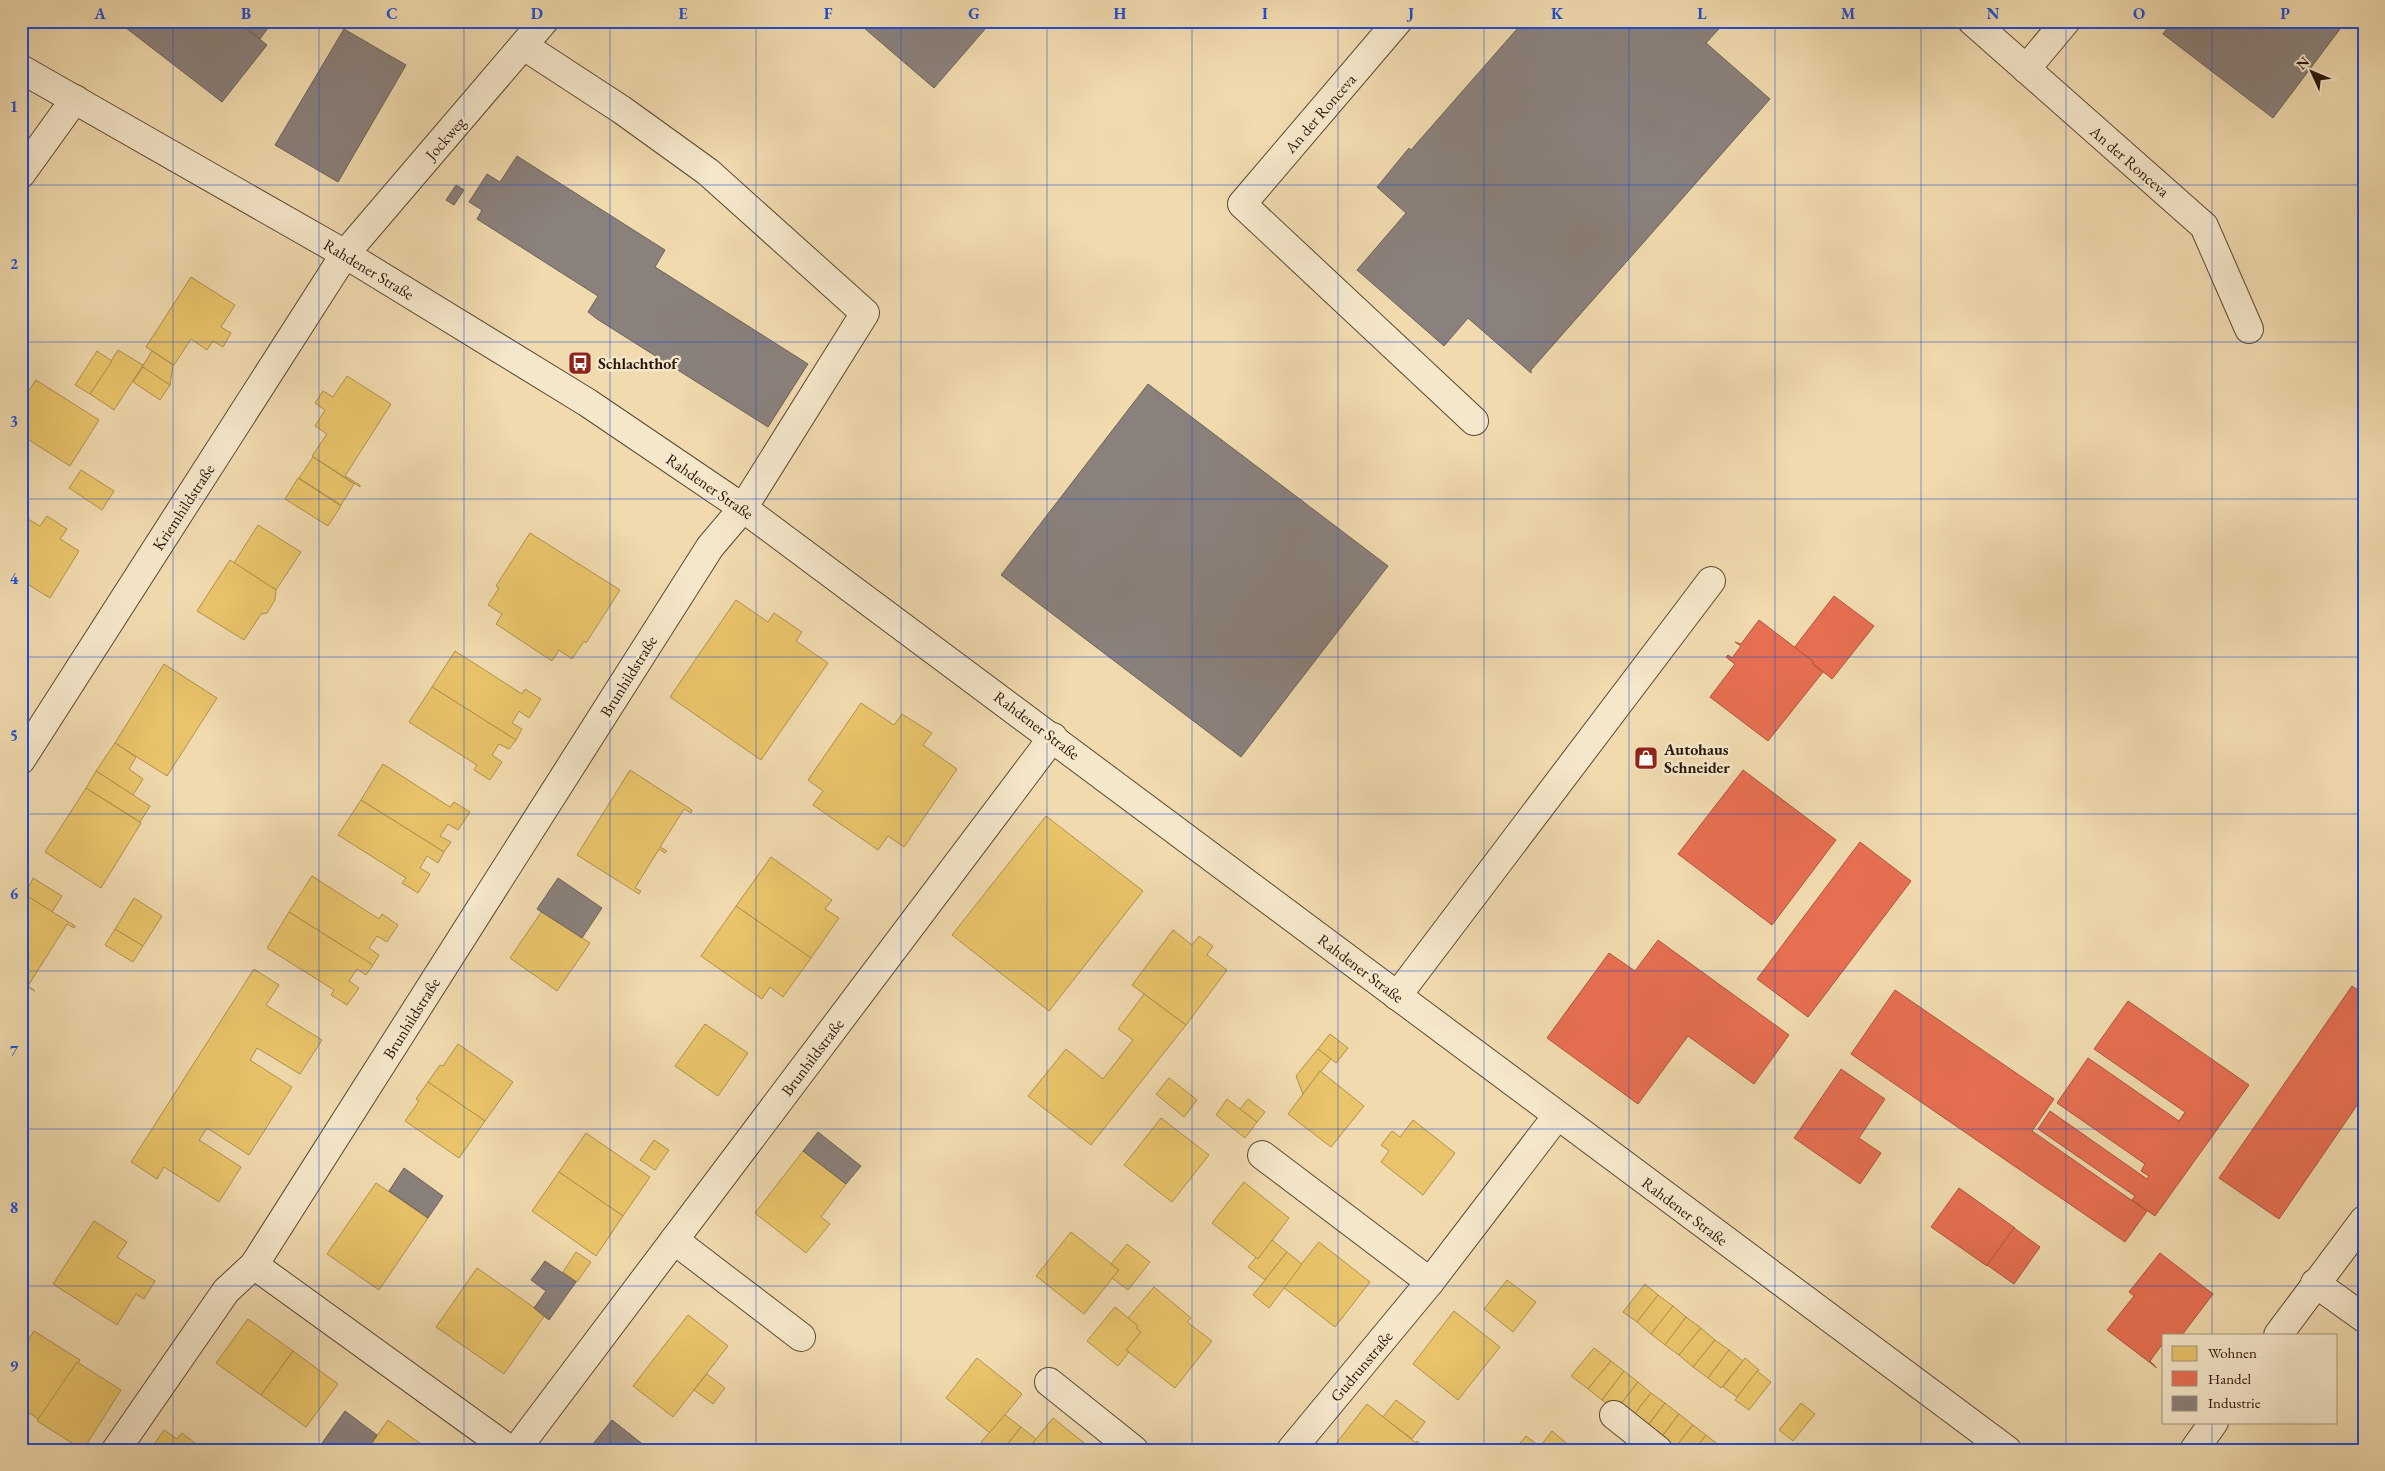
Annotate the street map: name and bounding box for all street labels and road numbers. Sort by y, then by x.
street label: An der Ronceva [1279,69,1361,158]
street label: Jockweg [419,111,471,166]
street label: An der Ronceva [2085,120,2174,202]
street label: Rahdener Straße [320,234,418,305]
street label: Rahdener Straße [662,449,758,524]
street label: Kriemhildstraße [148,460,219,555]
street label: Brunhildstraße [595,632,662,721]
street label: Rahdener Straße [990,686,1084,765]
street label: Rahdener Straße [1314,929,1408,1008]
street label: Brunhildstraße [378,974,445,1063]
street label: Brunhildstraße [776,1014,848,1100]
street label: Rahdener Straße [1638,1172,1732,1251]
street label: Gudrunstraße [1325,1326,1397,1406]

